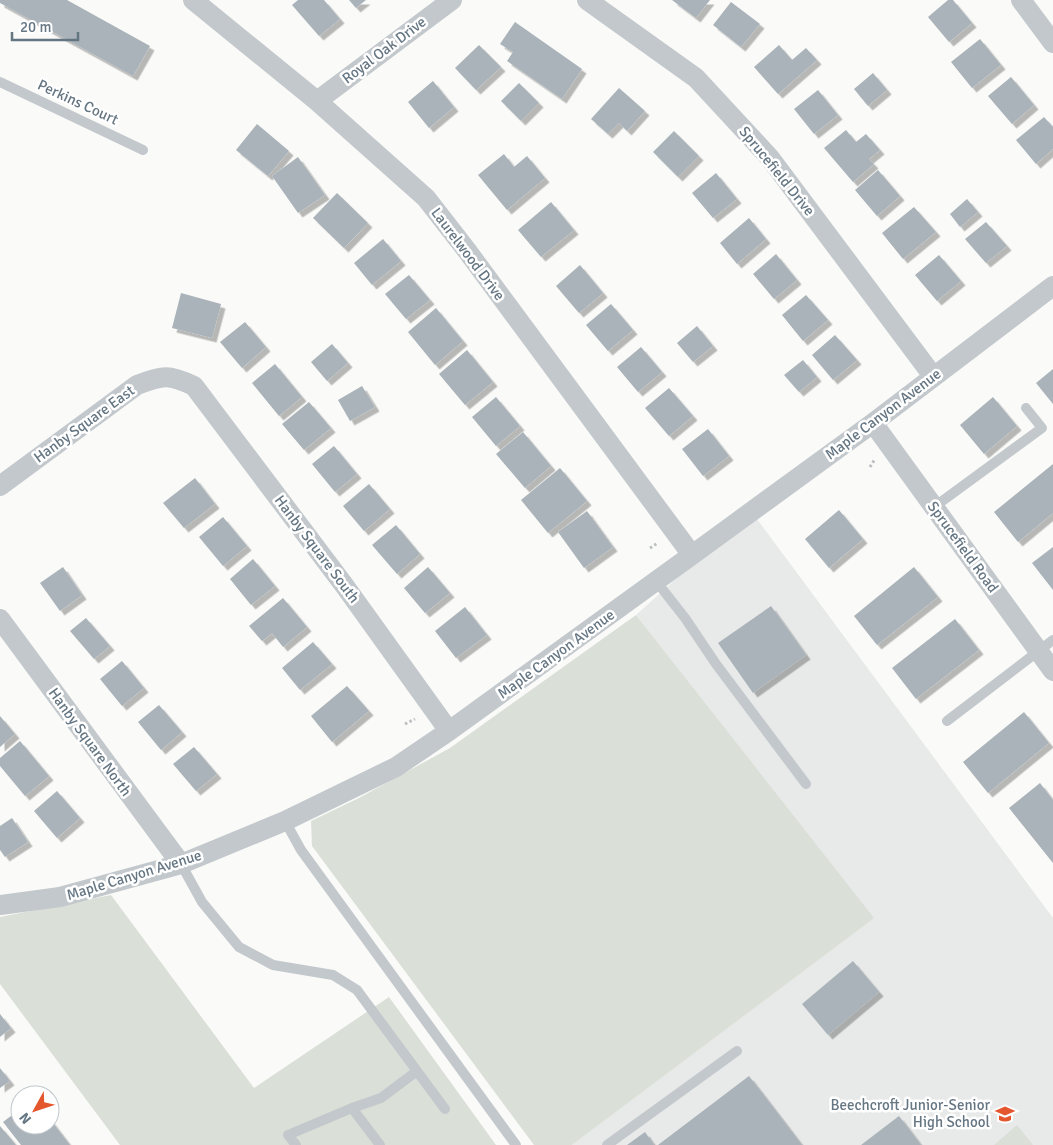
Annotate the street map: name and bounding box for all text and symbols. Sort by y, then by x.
scale bar [12,10,79,42]
street label: Royal Oak Drive [339,13,429,87]
text: 20 m [20,18,51,36]
street label: Perkins Court [35,76,121,128]
street label: Sprucefield Drive [735,123,819,219]
street label: Laurelwood Drive [427,204,509,304]
street label: Maple Canyon Avenue [822,365,944,463]
street label: Hanby Square East [30,381,138,467]
street label: Hanby Square South [271,492,363,606]
street label: Sprucefield Road [924,498,1002,596]
street label: Maple Canyon Avenue [494,605,618,703]
street label: Hanby Square North [45,684,135,800]
street label: Maple Canyon Avenue [64,846,204,904]
north arrow [10,1085,60,1135]
place label: Beechcroft Junior-Senior High School [830,1096,990,1131]
school or university icon: Beechcroft Junior-Senior High School [994,1103,1016,1125]
text: N [16,1109,35,1127]

